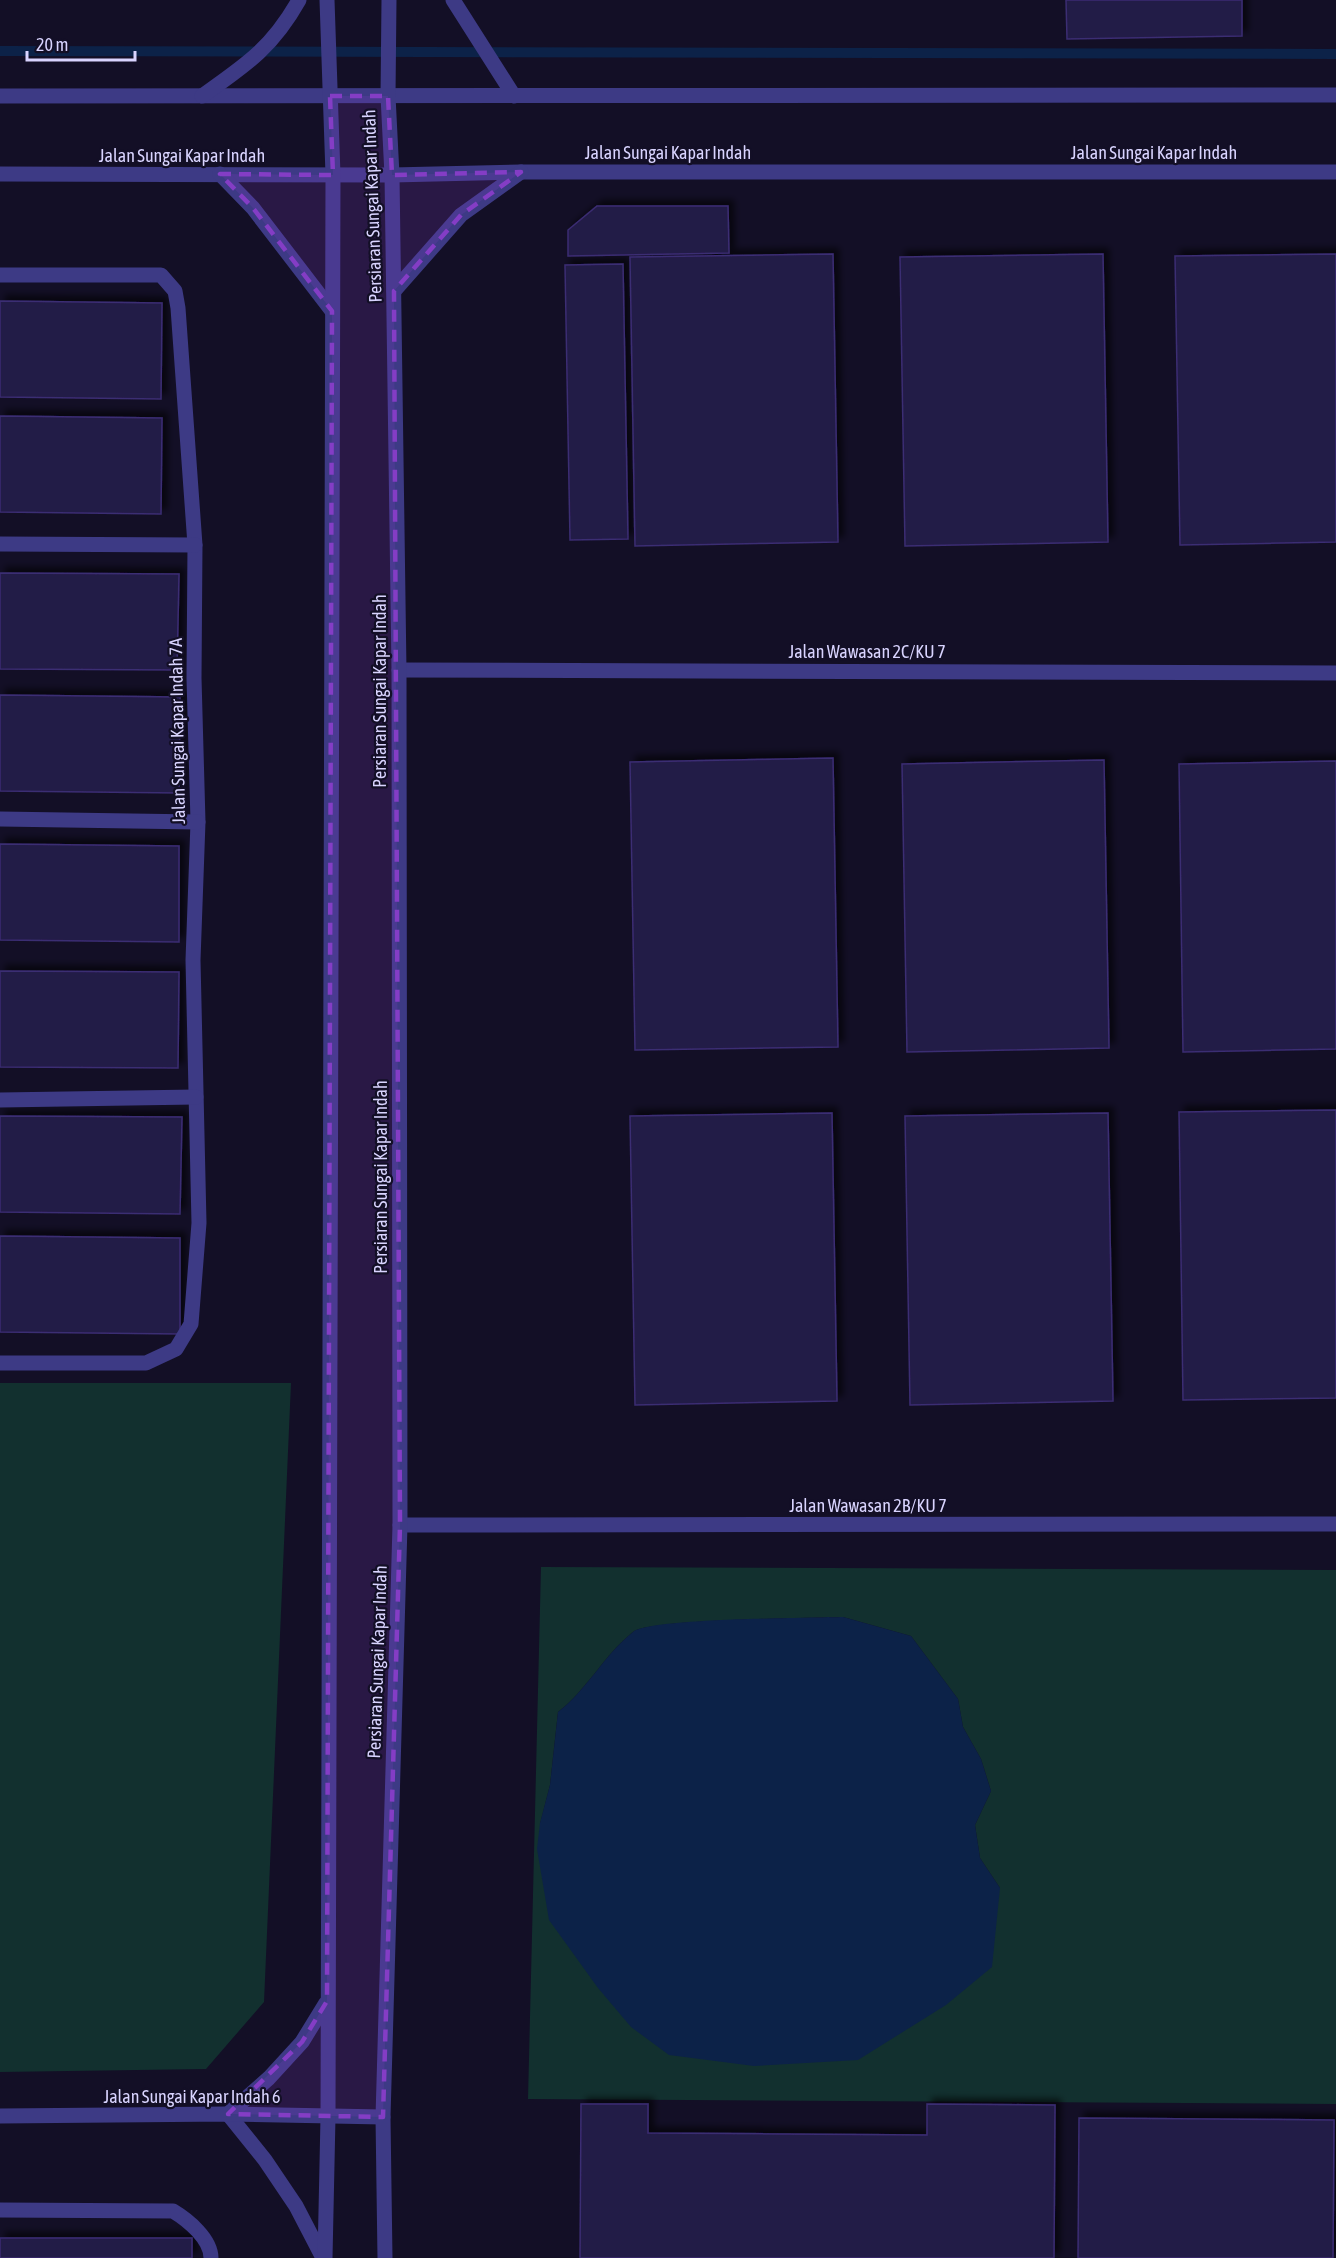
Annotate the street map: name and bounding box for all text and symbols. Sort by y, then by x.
scale bar [27,24,135,62]
text: 20 m [36,34,68,55]
street label: Persiaran Sungai Kapar Indah [358,109,386,303]
street label: Jalan Sungai Kapar Indah [585,142,751,163]
street label: Jalan Sungai Kapar Indah [1071,142,1237,163]
street label: Jalan Sungai Kapar Indah [99,145,265,166]
street label: Persiaran Sungai Kapar Indah [369,594,390,788]
street label: Jalan Sungai Kapar Indah 7A [165,638,189,824]
street label: Jalan Wawasan 2C/KU 7 [788,641,946,662]
street label: Persiaran Sungai Kapar Indah [370,1080,391,1274]
street label: Jalan Wawasan 2B/KU 7 [789,1495,947,1516]
street label: Persiaran Sungai Kapar Indah [363,1565,391,1759]
street label: Jalan Sungai Kapar Indah 6 [103,2086,281,2107]

